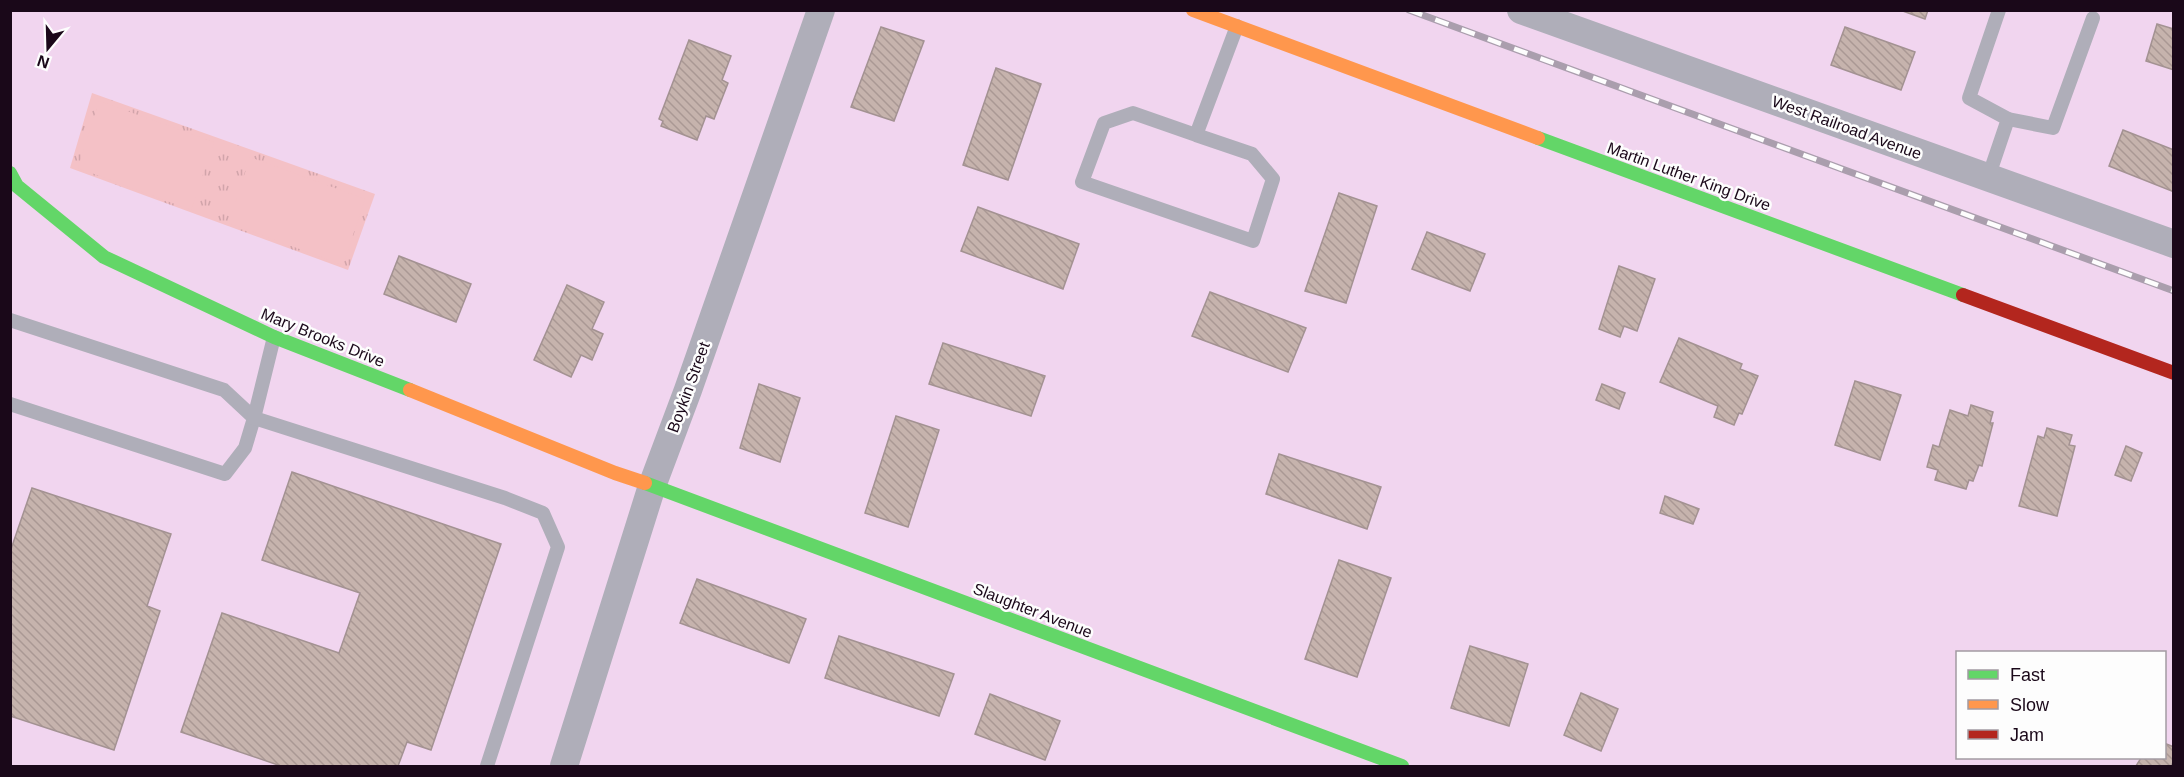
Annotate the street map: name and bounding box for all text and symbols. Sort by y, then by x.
north arrow [18,18,78,78]
text: N [35,52,52,72]
street label: West Railroad Avenue [1770,93,1924,162]
street label: Martin Luther King Drive [1605,139,1773,214]
street label: Mary Brooks Drive [259,305,387,370]
street label: Boykin Street [664,339,713,435]
street label: Slaughter Avenue [971,580,1095,641]
legend [1956,651,2166,759]
text: Fast [2010,665,2045,685]
text: Slow [2010,695,2050,715]
text: Jam [2010,725,2044,745]

